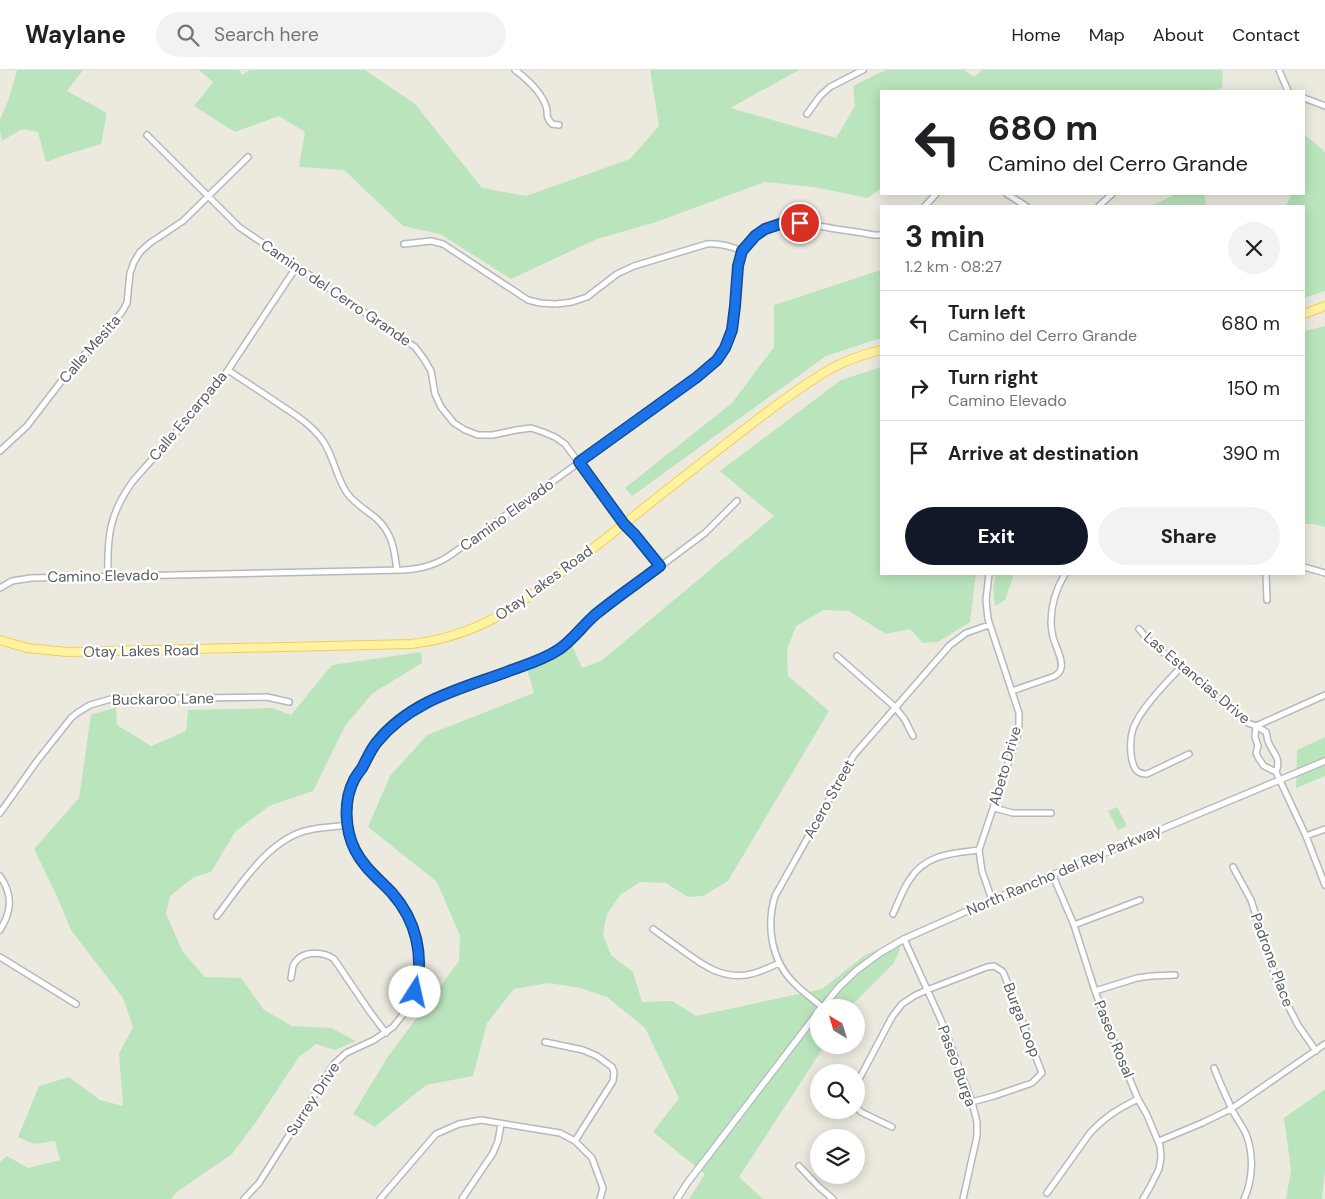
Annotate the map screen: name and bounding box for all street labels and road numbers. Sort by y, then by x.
street label: Camino del Cerro Grande [257,235,415,351]
street label: Calle Mesita [55,311,125,387]
street label: Calle Escarpada [144,367,232,465]
street label: Camino Elevado [456,474,558,556]
street label: Otay Lakes Road [491,541,597,625]
street label: Camino Elevado [47,565,159,587]
street label: Las Estancias Drive [1140,627,1254,729]
street label: Otay Lakes Road [83,640,199,662]
street label: Buckaroo Lane [112,688,214,710]
street label: Abeto Drive [984,724,1026,808]
street label: Acero Street [799,756,859,842]
street label: North Rancho del Rey Parkway [963,819,1165,920]
street label: Padrone Place [1246,910,1298,1010]
street label: Burga Loop [999,980,1045,1060]
street label: Paseo Rosal [1089,997,1139,1081]
street label: Paseo Burga [933,1023,981,1109]
street label: Surrey Drive [282,1058,344,1140]

